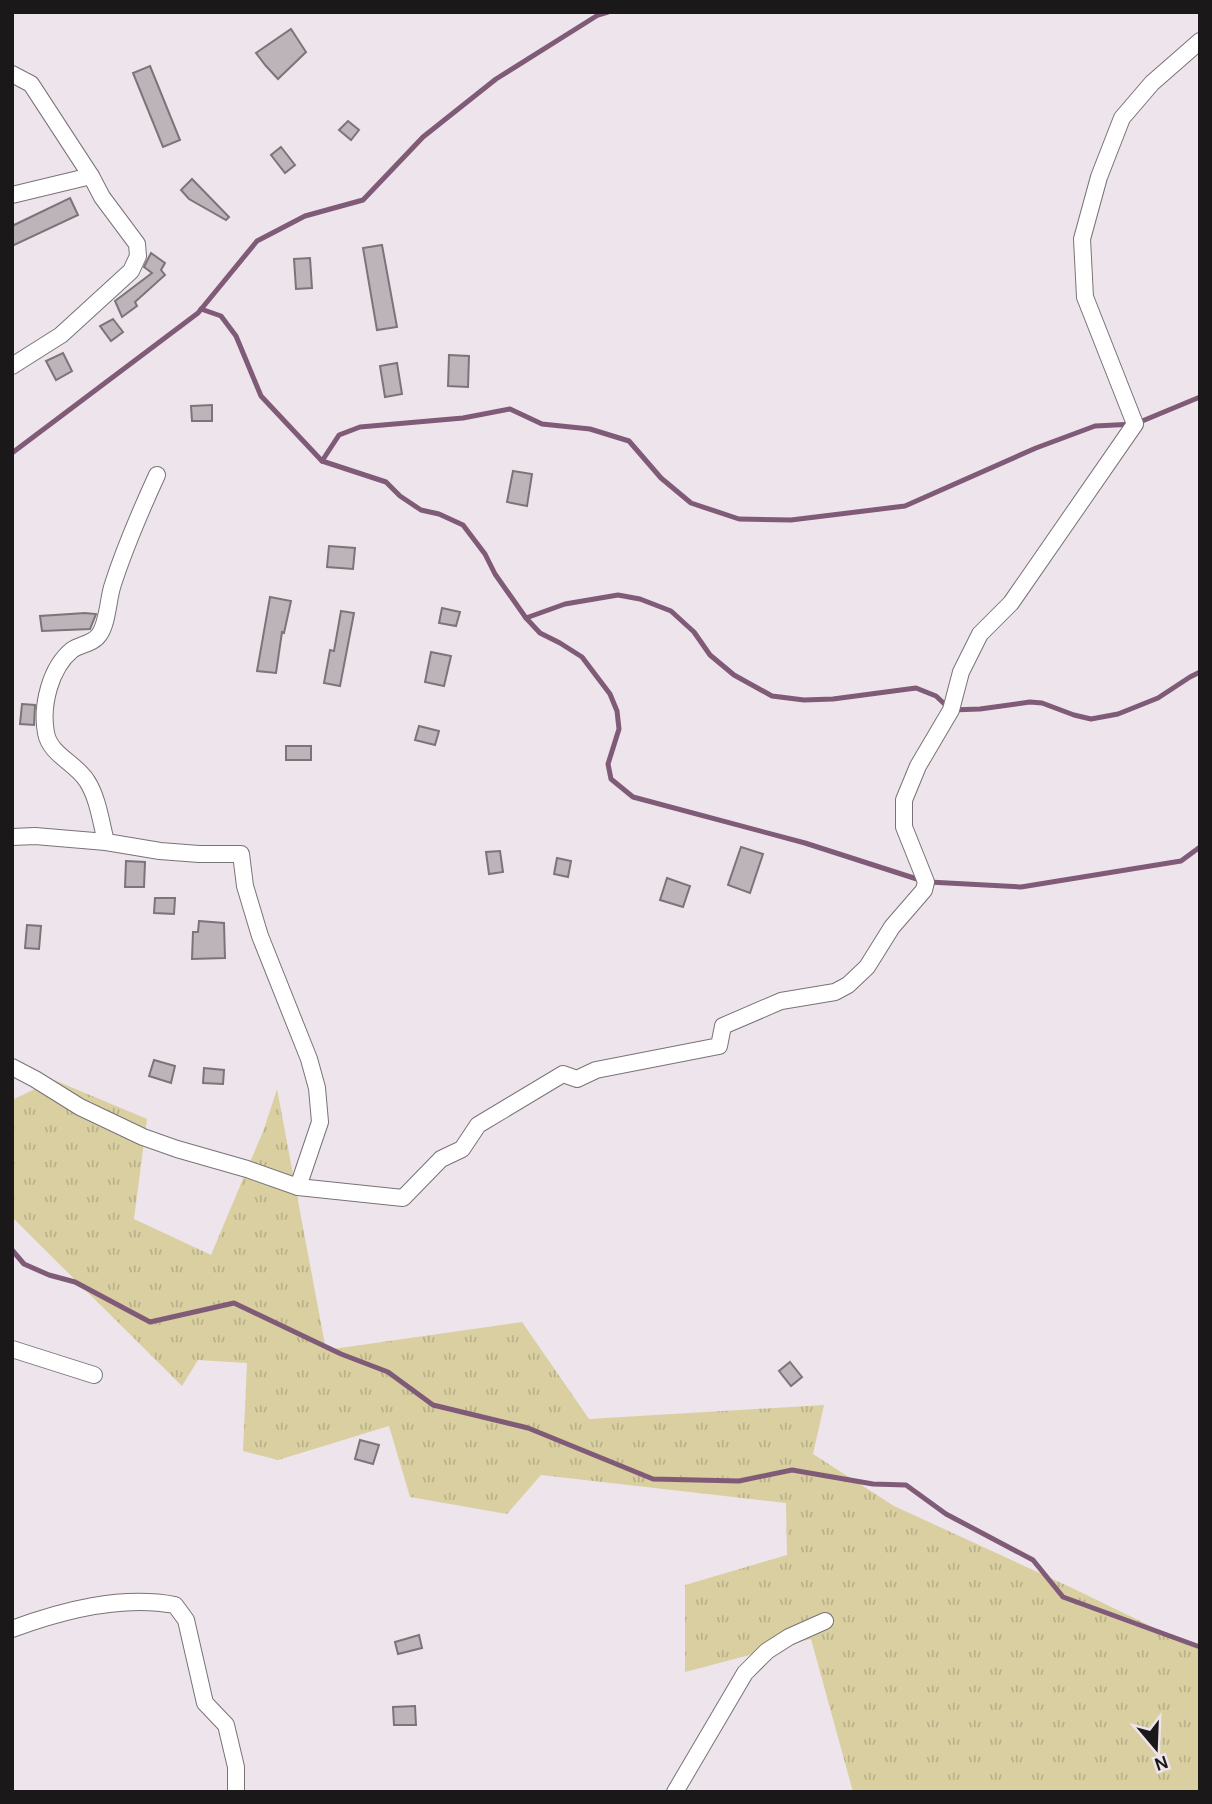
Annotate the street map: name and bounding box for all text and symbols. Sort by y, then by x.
north arrow [1121,1713,1191,1783]
text: N [1151,1751,1171,1776]

